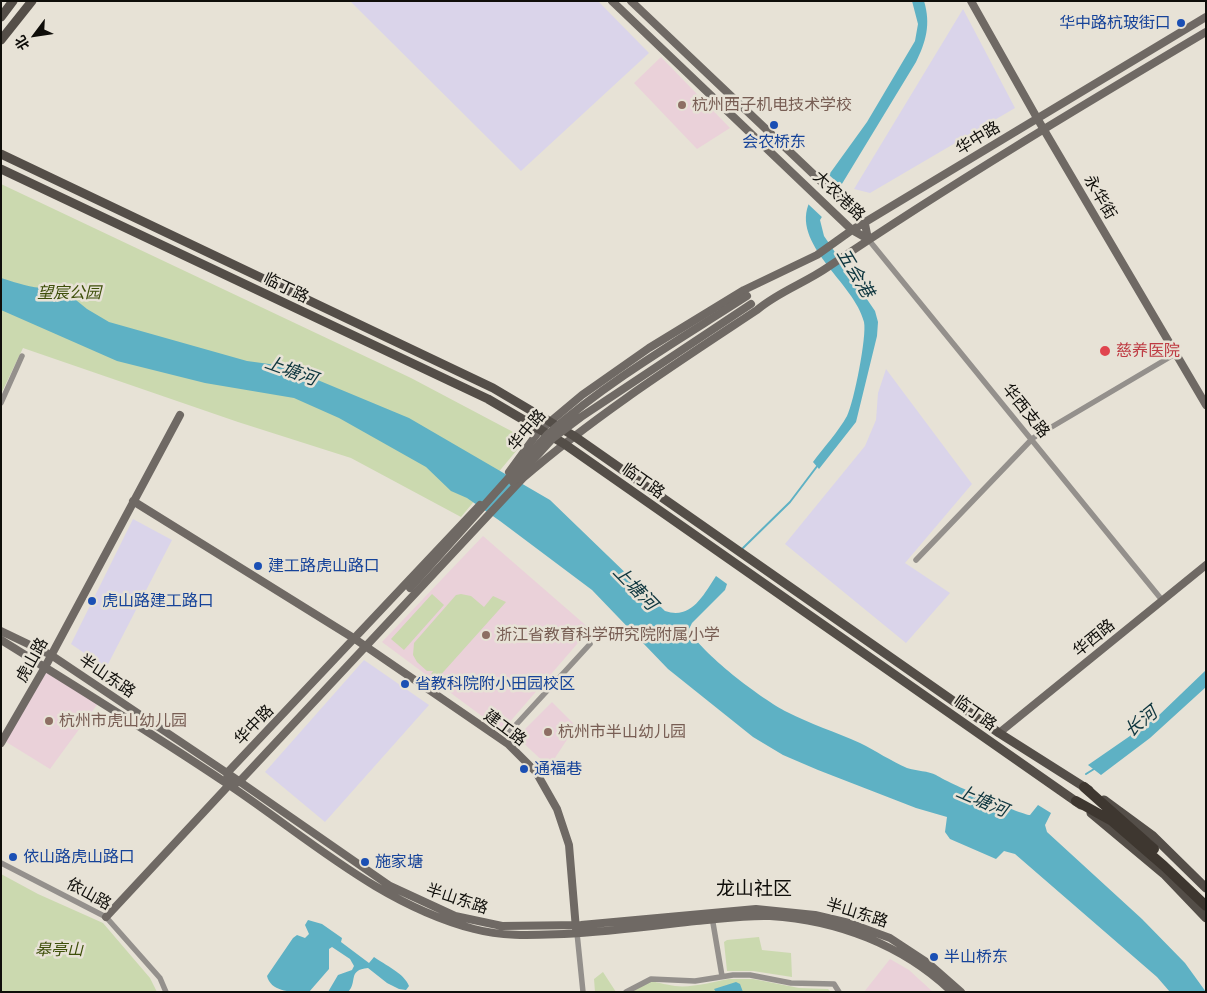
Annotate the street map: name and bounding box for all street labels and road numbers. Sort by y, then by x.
street label: 华中路 [952,117,1004,159]
street label: 大农港路 [809,167,869,225]
street label: 永华街 [1080,171,1120,223]
street label: 临丁路 [260,269,312,307]
street label: 华西支路 [998,380,1054,442]
street label: 华中路 [504,406,550,454]
street label: 临丁路 [618,459,668,503]
street label: 华西路 [1069,615,1119,661]
street label: 虎山路 [12,634,52,686]
street label: 半山东路 [75,650,139,702]
street label: 临丁路 [950,691,1000,735]
street label: 华中路 [230,701,278,749]
street label: 建工路 [480,706,530,750]
street label: 依山路 [63,874,115,914]
street label: 半山东路 [424,880,490,918]
street label: 半山东路 [824,894,890,932]

